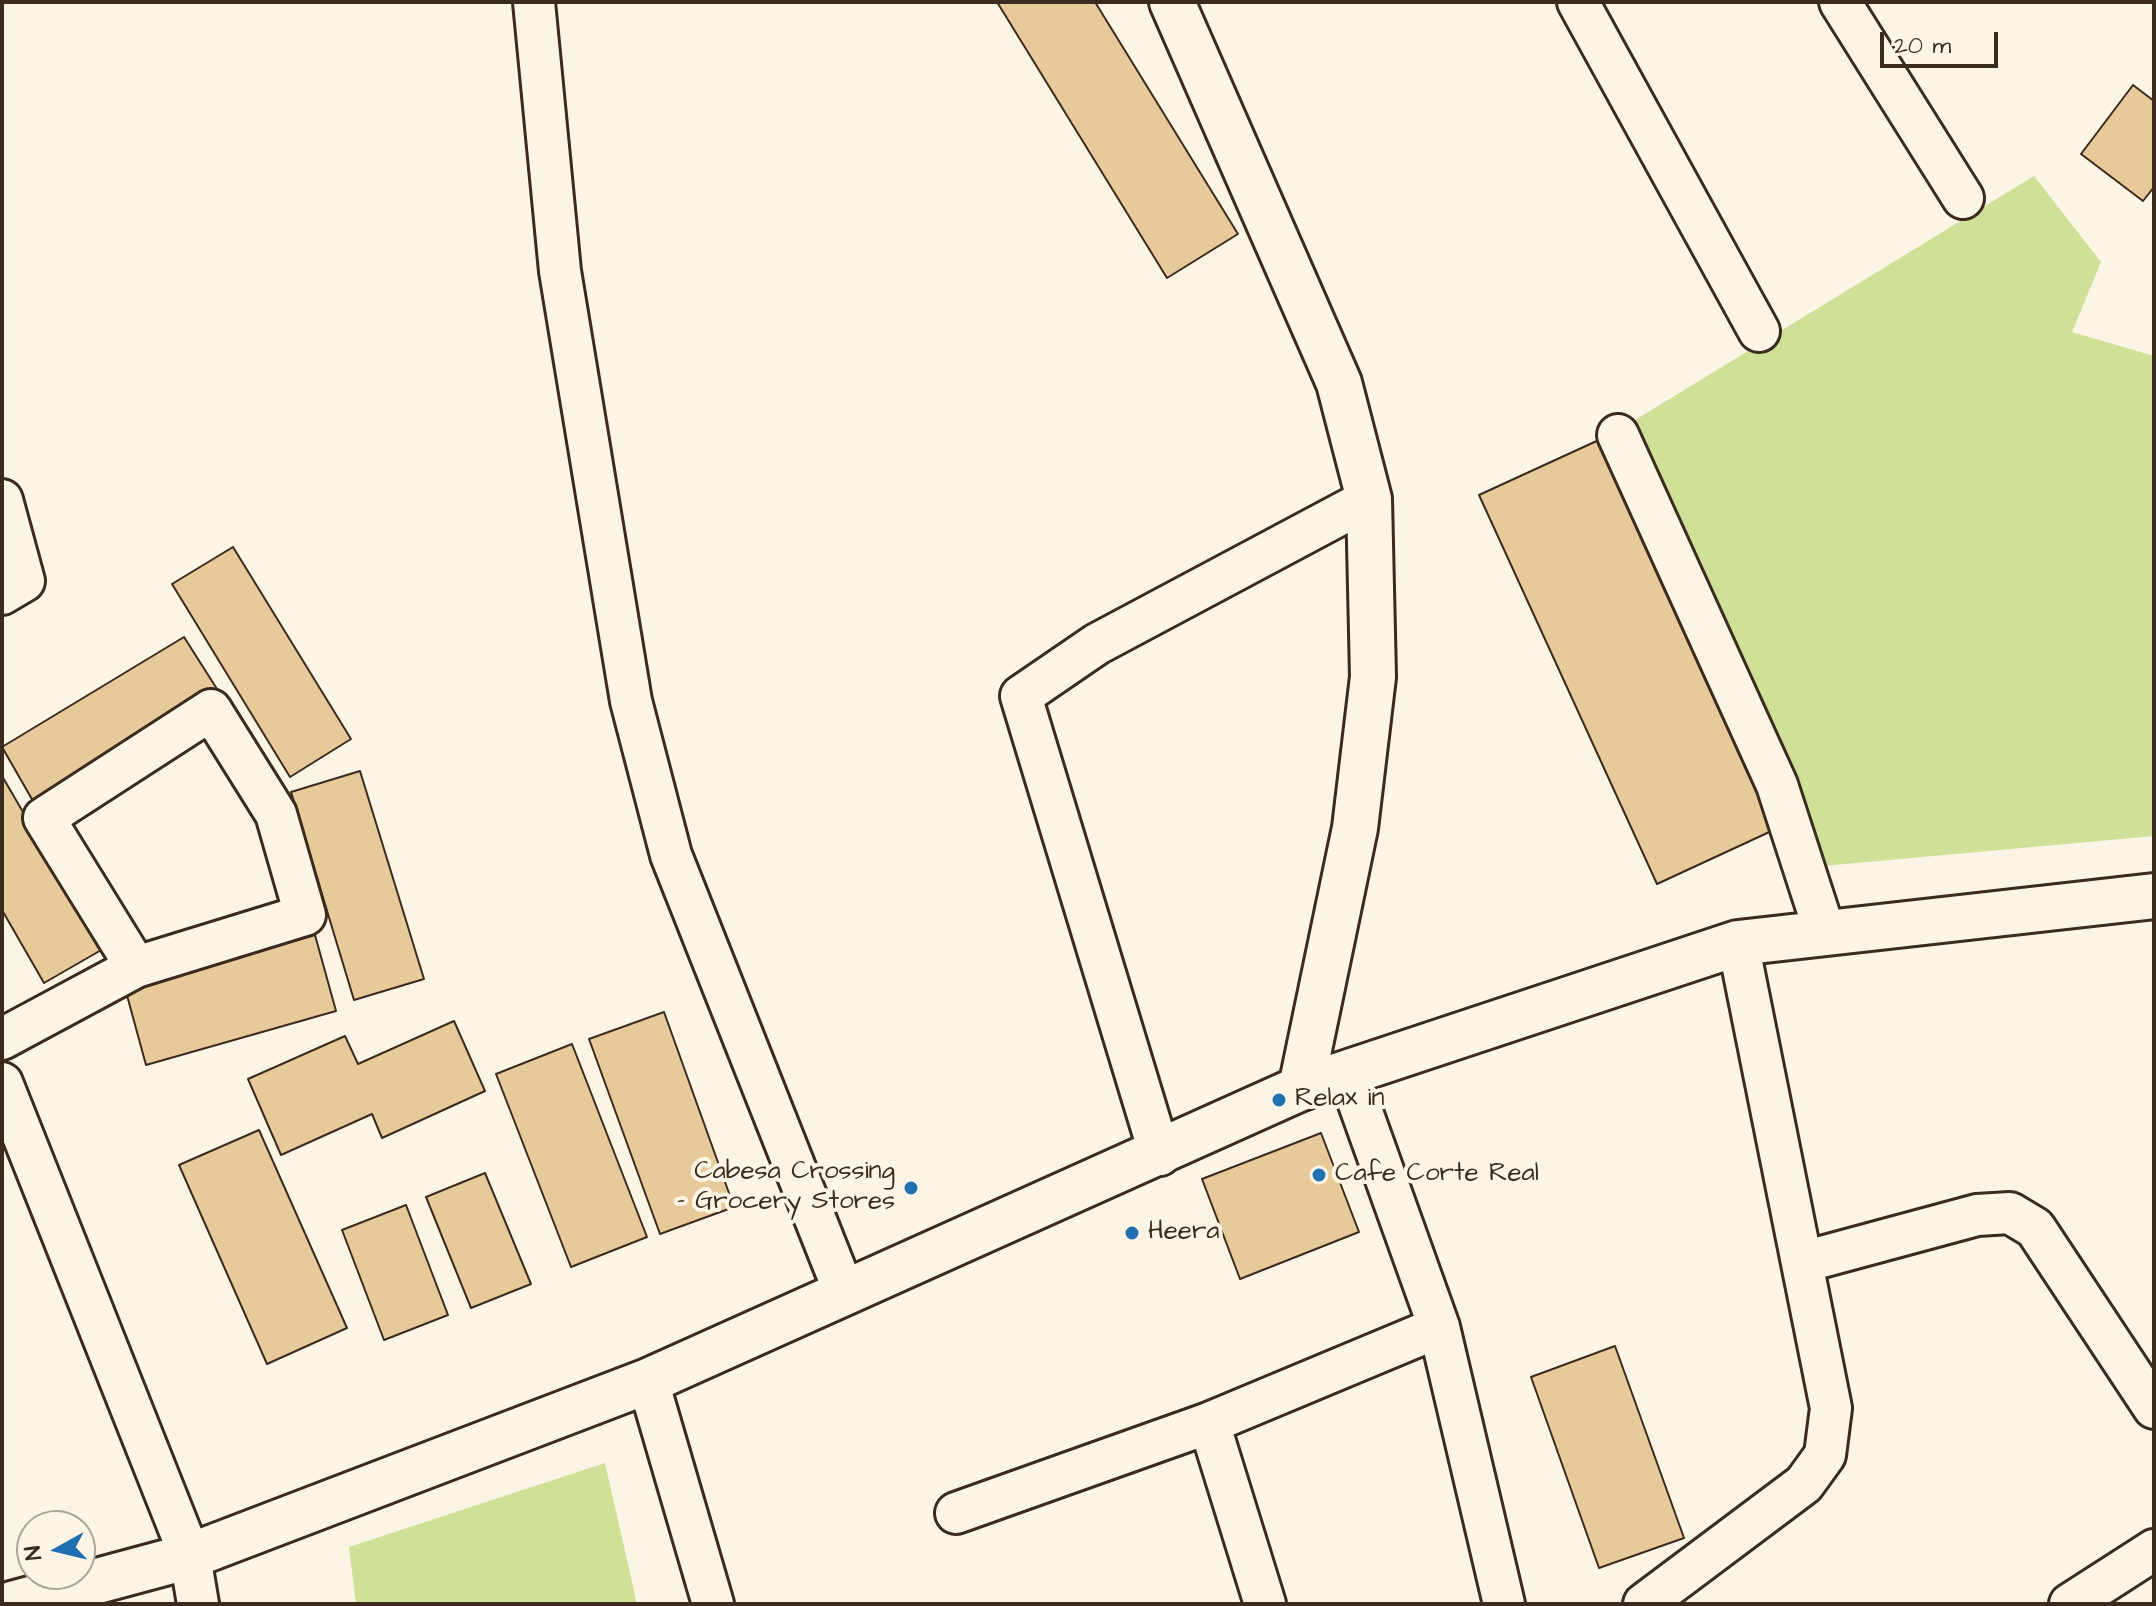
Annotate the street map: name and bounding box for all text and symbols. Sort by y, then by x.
scale bar [1884,16,2002,66]
text: 20 m [1894,29,1951,63]
place label: Relax in [1295,1084,1385,1116]
marker: Relax in [1270,1091,1288,1109]
place label: Cabesa Crossing - Grocery Stores [677,1157,895,1218]
place label: Cafe Corte Real [1335,1159,1539,1191]
marker: Cafe Corte Real [1310,1166,1328,1184]
marker: Cabesa Crossing - Grocery Stores [902,1179,920,1197]
place label: Heera [1148,1217,1219,1249]
marker: Heera [1123,1224,1141,1242]
north arrow [16,1510,96,1590]
text: N [17,1544,50,1562]

